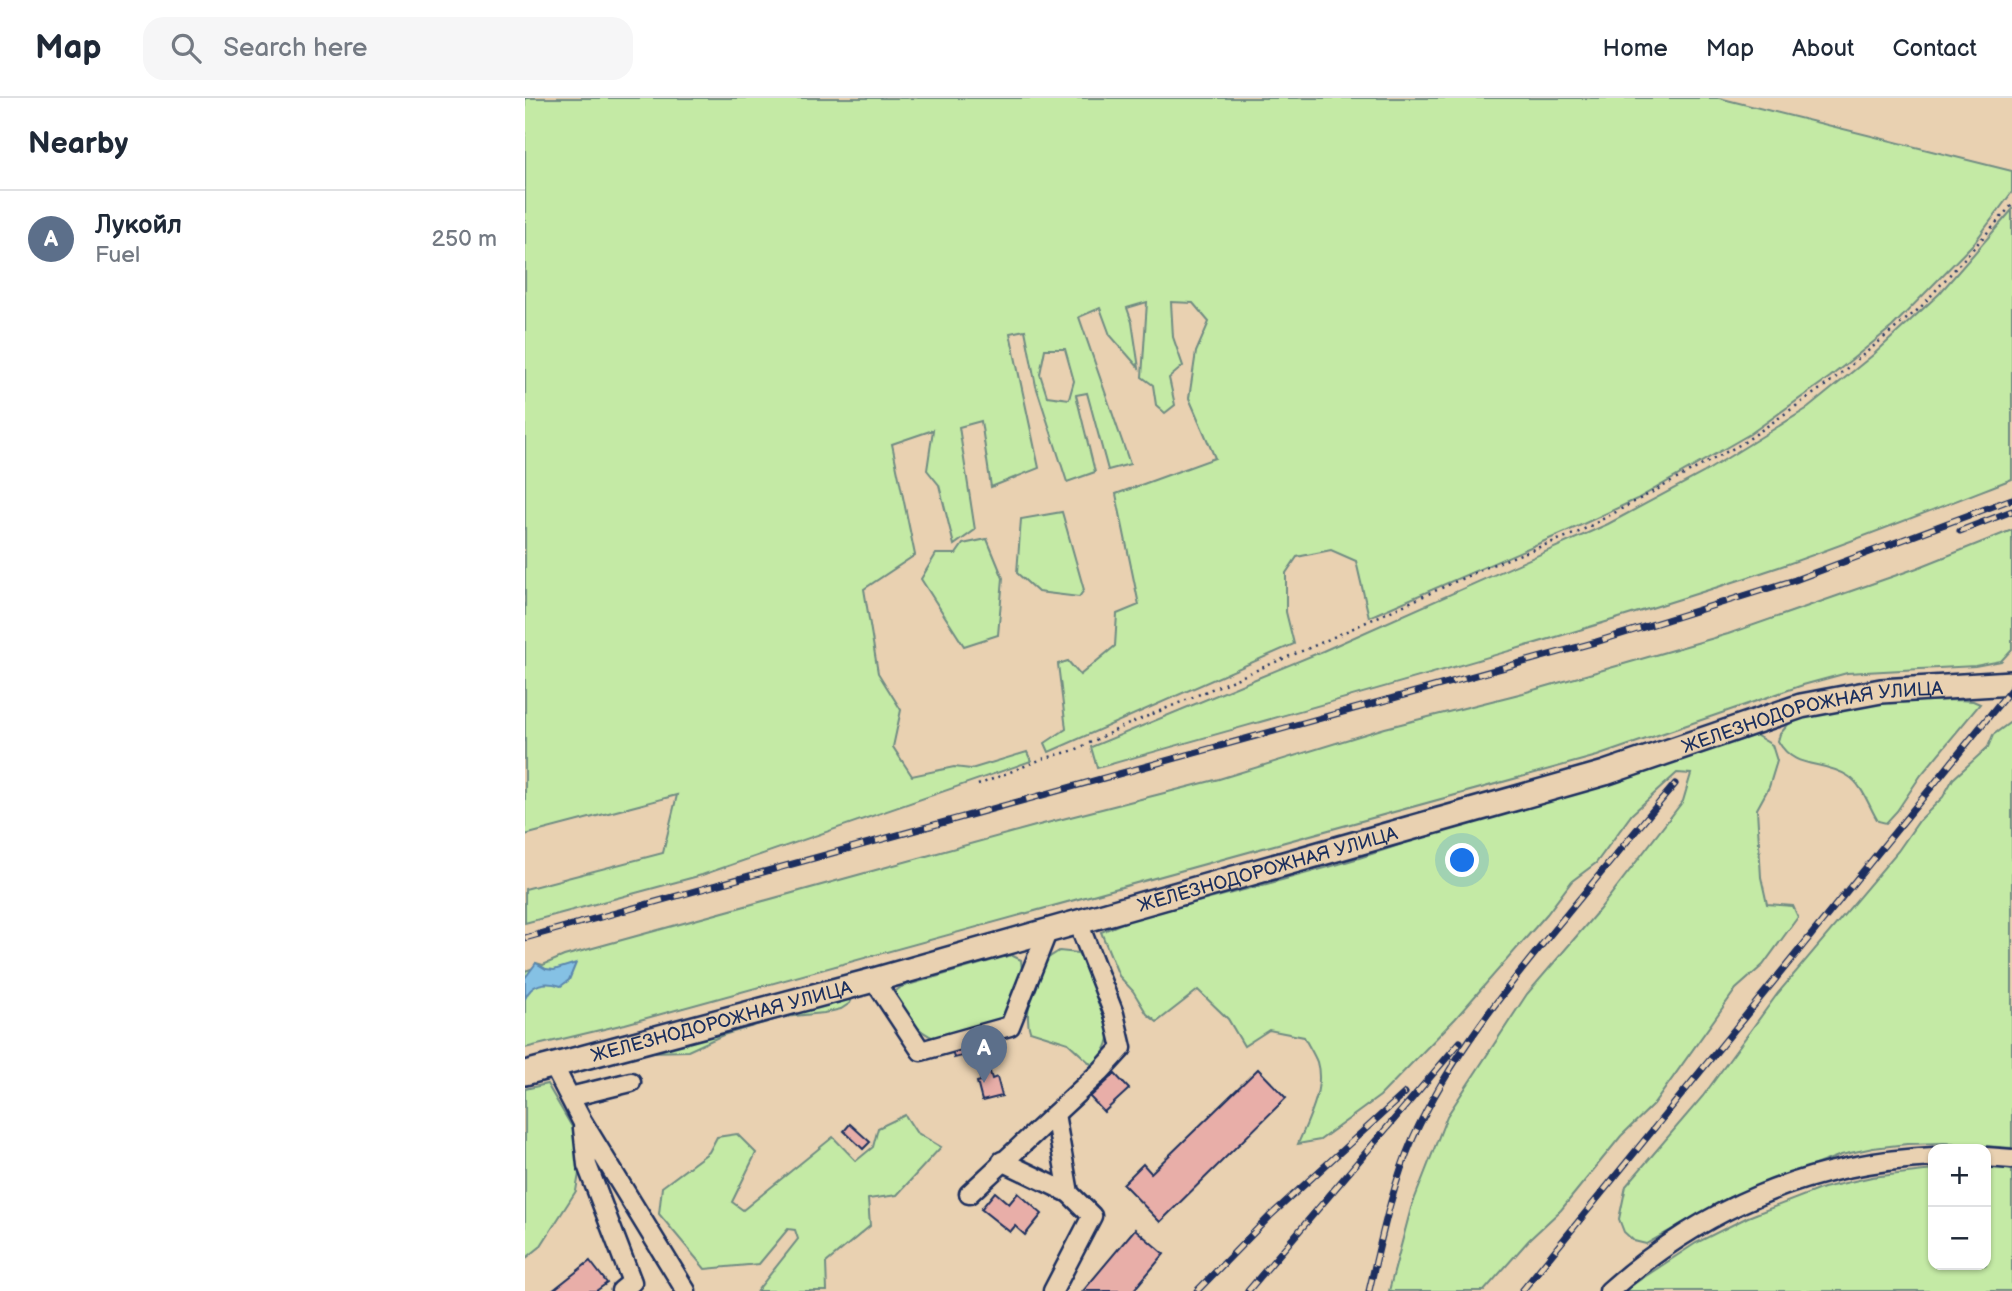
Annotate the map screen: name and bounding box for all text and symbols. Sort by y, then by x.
search box [143,17,633,80]
text: Map [35,28,101,68]
icon: search [167,29,205,67]
text: Search here [223,33,367,64]
text: Home [1603,34,1668,63]
text: Map [1706,34,1754,63]
text: About [1792,34,1854,63]
text: Contact [1892,34,1977,63]
text: Nearby [28,126,128,162]
text: Лукойл [95,210,182,241]
text: A [44,225,58,253]
text: 250 m [431,225,497,253]
text: Fuel [95,241,140,269]
street label: ЖЕЛЕЗНОДОРОЖНАЯ УЛИЦА [1679,677,1944,759]
street label: ЖЕЛЕЗНОДОРОЖНАЯ УЛИЦА [1135,822,1401,918]
your location [1445,843,1479,877]
street label: ЖЕЛЕЗНОДОРОЖНАЯ УЛИЦА [589,976,855,1068]
pin: A [961,1025,1007,1083]
map controls [1928,1144,1991,1270]
button: + [1928,1144,1991,1207]
button: − [1928,1207,1991,1270]

